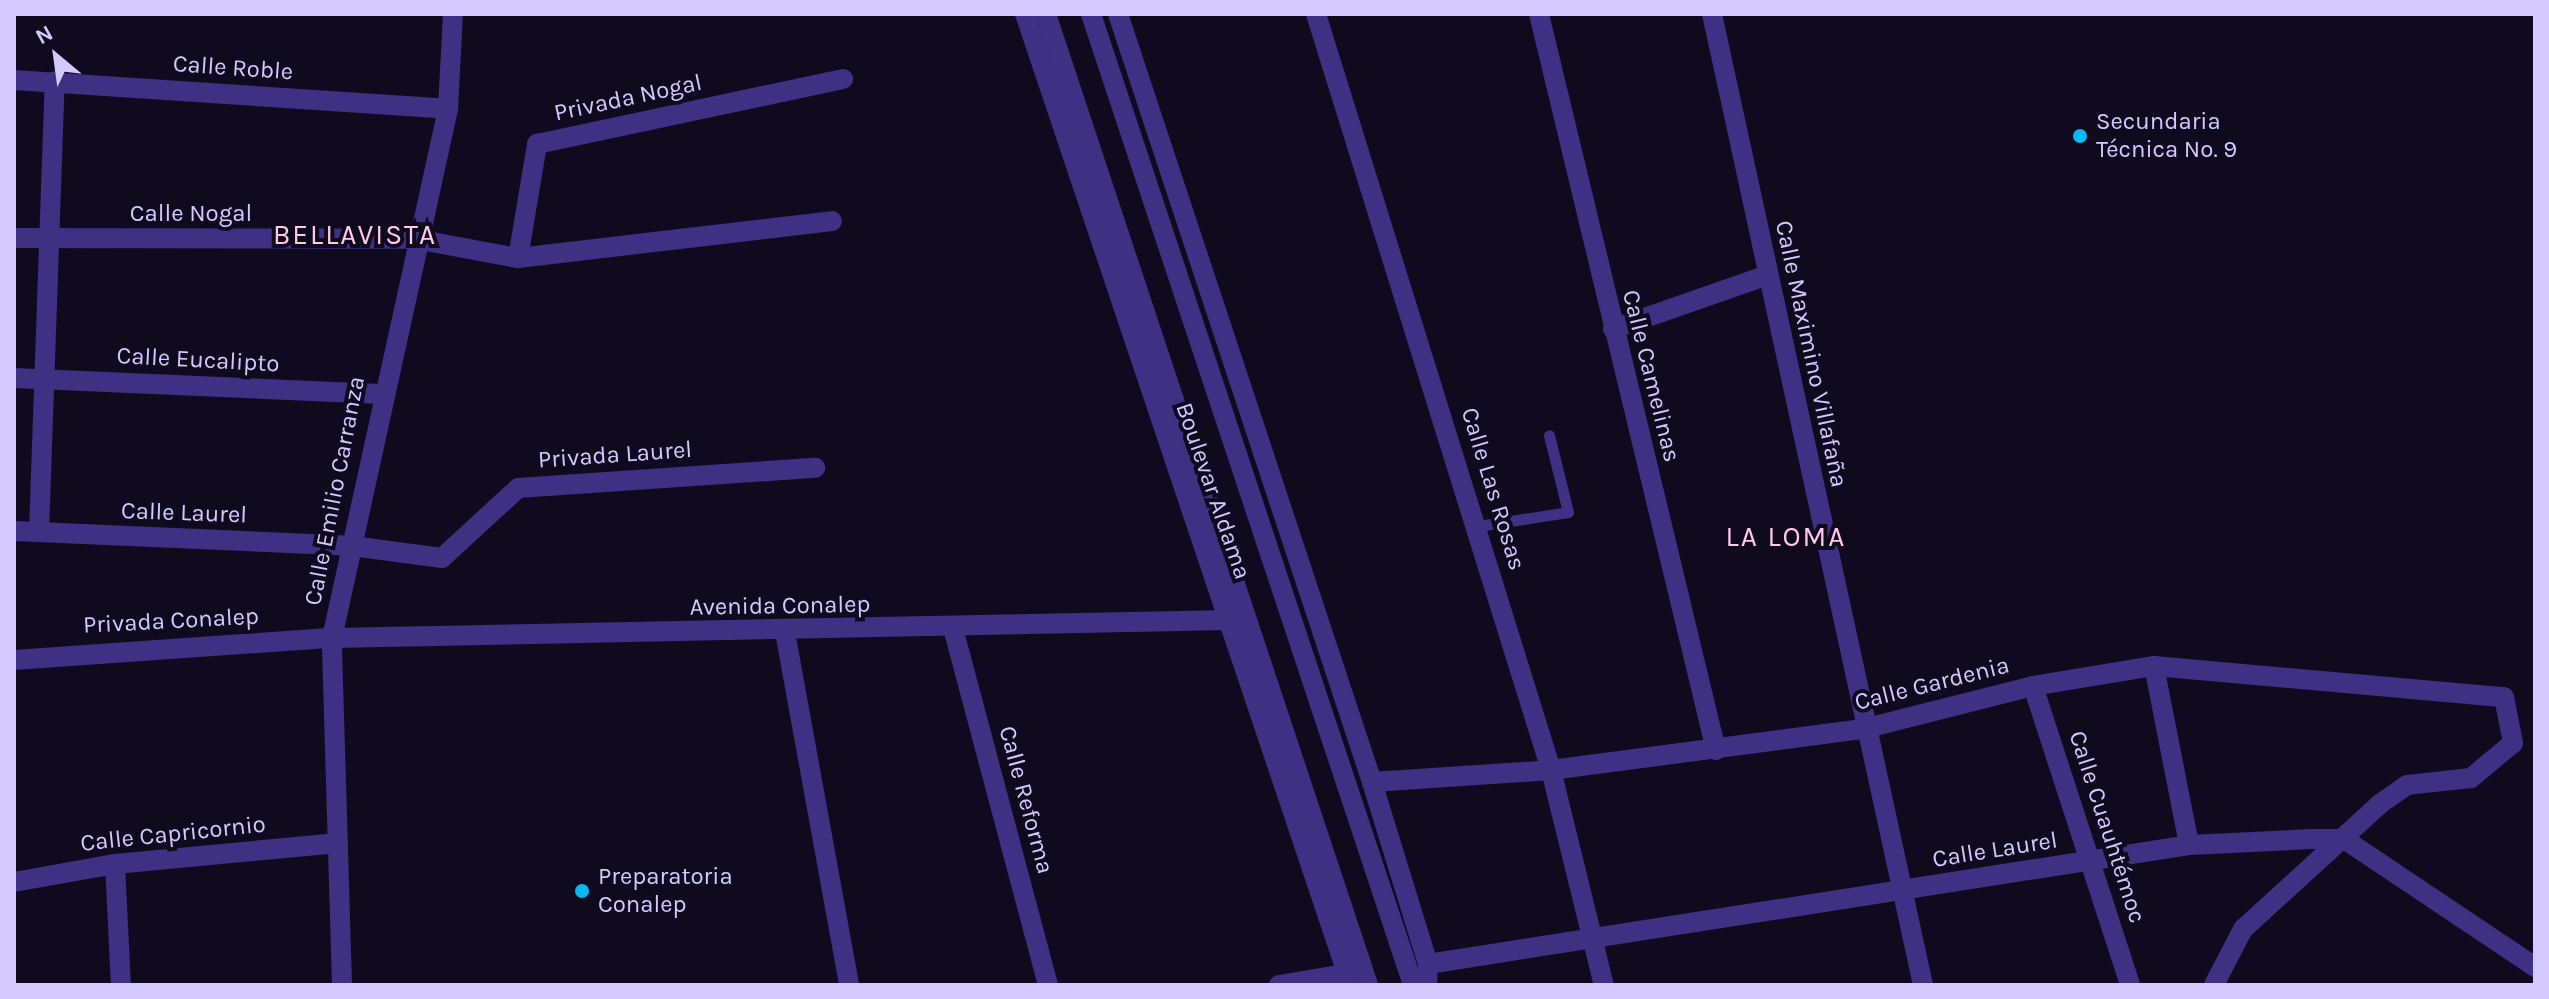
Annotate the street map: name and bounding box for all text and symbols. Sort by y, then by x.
north arrow [16,16,96,96]
text: N [31,20,58,50]
street label: Calle Roble [172,49,294,87]
street label: Privada Nogal [551,68,705,128]
place label: Secundaria Técnica No. 9 [2096,108,2237,164]
marker: Secundaria Técnica No. 9 [2071,127,2089,145]
street label: Calle Nogal [130,200,252,228]
district label: BELLAVISTA [273,218,437,252]
street label: Calle Maximino Villafaña [1769,218,1853,490]
street label: Calle Camelinas [1616,287,1686,465]
street label: Calle Eucalipto [116,341,280,379]
street label: Calle Emilio Carranza [299,374,371,608]
street label: Boulevar Aldama [1169,399,1257,583]
street label: Calle Las Rosas [1455,404,1531,574]
street label: Privada Laurel [537,435,693,475]
street label: Calle Laurel [120,496,248,530]
district label: LA LOMA [1726,520,1846,554]
street label: Avenida Conalep [689,590,871,622]
street label: Privada Conalep [82,602,260,640]
street label: Calle Gardenia [1852,651,2012,717]
street label: Calle Reforma [992,723,1060,877]
street label: Calle Cuauhtémoc [2062,727,2152,927]
street label: Calle Capricornio [79,810,267,858]
street label: Calle Laurel [1930,826,2060,874]
place label: Preparatoria Conalep [598,863,733,919]
marker: Preparatoria Conalep [573,882,591,900]

